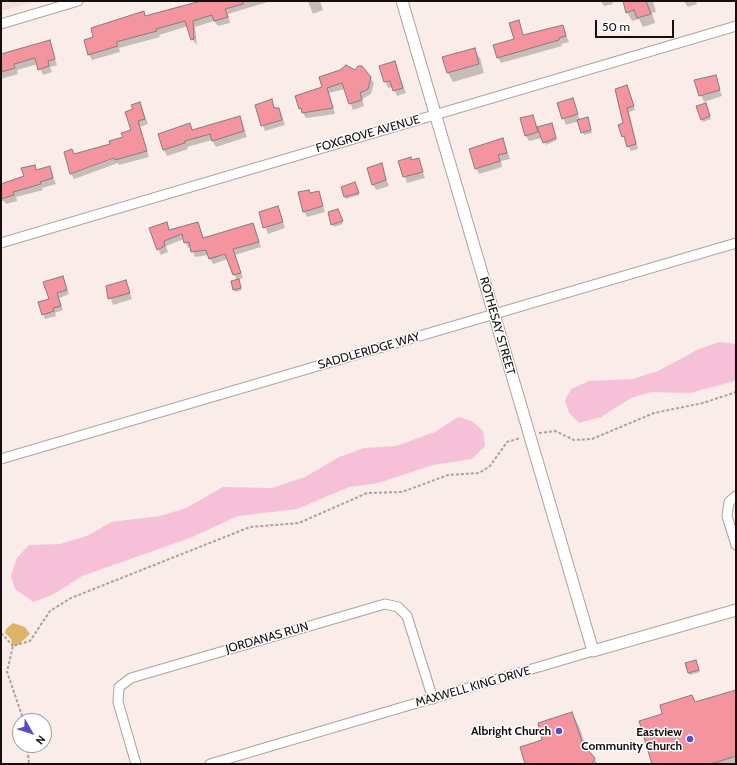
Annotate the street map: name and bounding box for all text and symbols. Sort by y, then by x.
scale bar [597,12,676,38]
text: 50 m [602,19,630,34]
street label: FOXGROVE AVENUE [314,112,422,156]
street label: ROTHESAY STREET [476,275,518,377]
street label: SADDLERIDGE WAY [316,330,422,372]
street label: JORDANAS RUN [224,619,310,657]
street label: MAXWELL KING DRIVE [414,664,532,710]
north arrow [12,713,52,753]
place label: Albright Church [471,724,551,738]
place label: Eastview Community Church [581,725,682,753]
marker: Albright Church [554,726,564,736]
text: N [33,732,48,747]
marker: Eastview Community Church [685,734,695,744]

